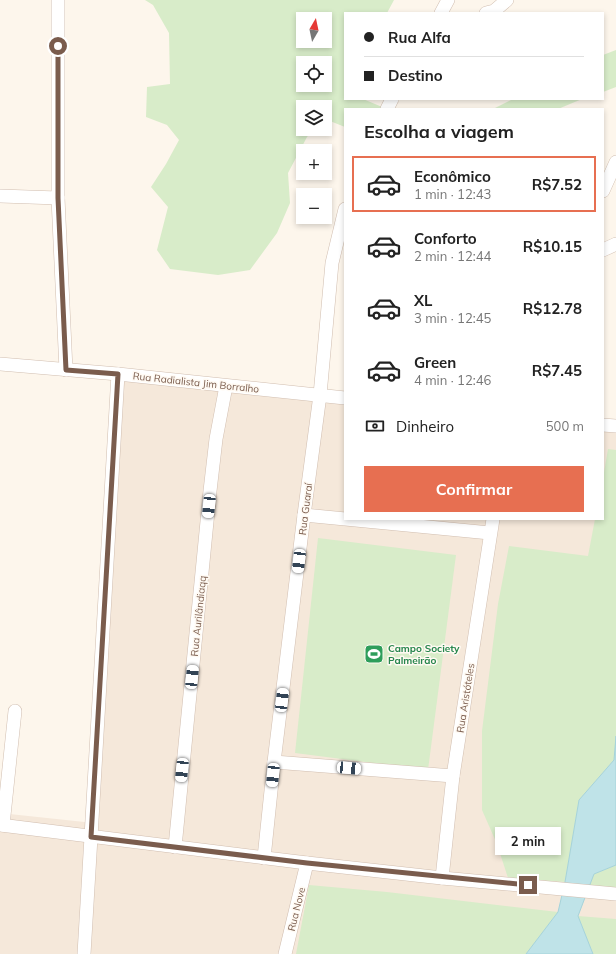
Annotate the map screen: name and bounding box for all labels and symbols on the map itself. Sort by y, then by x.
north arrow [296,12,332,48]
route start [49,37,67,55]
street label: Rua Radialista Jim Borralho [132,369,260,396]
street label: Rua Guaraí [296,482,315,536]
car [202,493,216,519]
car [292,548,306,574]
street label: Rua Aurilândiaqq [188,575,209,657]
place label: Campo Society Palmeirão [388,642,460,667]
sports icon: Campo Society Palmeirão [363,643,385,665]
street label: Rua Aristóteles [454,662,477,734]
car [185,664,199,690]
car [275,687,289,713]
car [175,757,189,783]
car [337,761,361,775]
car [266,762,280,788]
callout: 2 min [495,827,561,855]
route end [519,876,537,894]
street label: Rua Nove [285,886,308,933]

